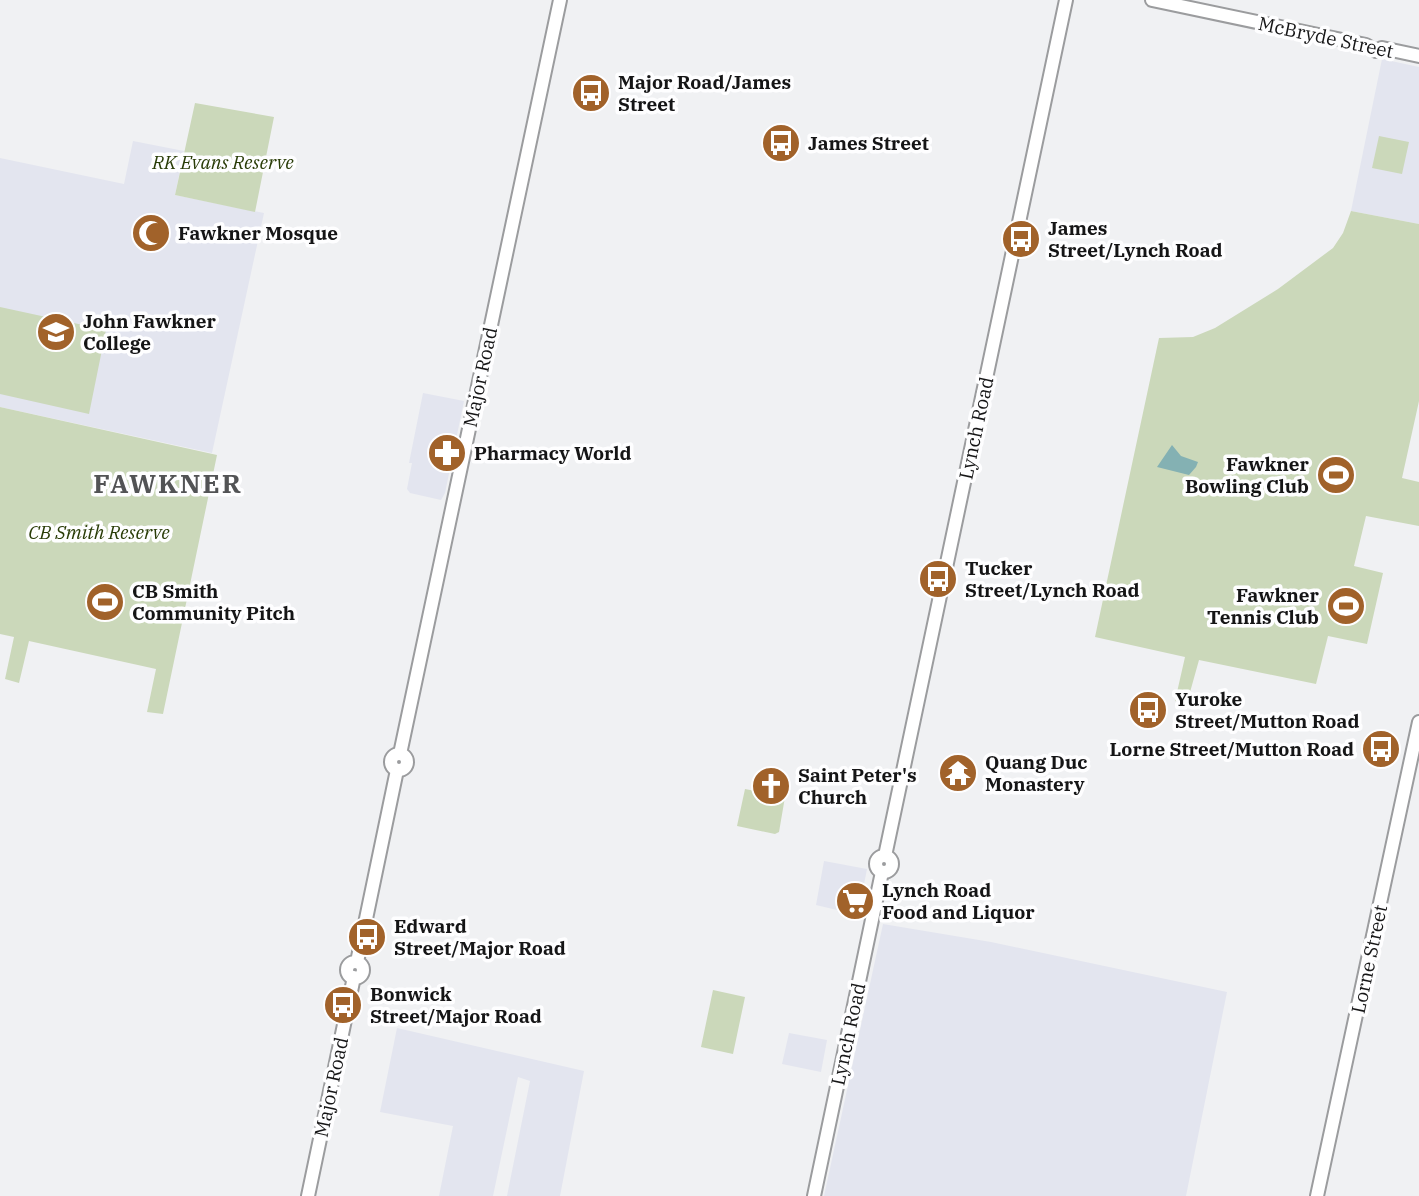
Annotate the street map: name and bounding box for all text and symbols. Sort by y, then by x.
street label: McBryde Street [1256,11,1396,63]
place label: Major Road/James Street [618,70,791,116]
bus stop icon: Major Road/James Street [570,72,612,114]
bus stop icon: James Street [760,122,802,164]
place label: James Street [808,131,929,155]
park label: RK Evans Reserve [151,150,294,174]
mosque icon: Fawkner Mosque [130,212,172,254]
place label: James Street/Lynch Road [1048,216,1223,262]
bus stop icon: James Street/Lynch Road [1000,218,1042,260]
place label: Fawkner Mosque [178,221,338,245]
place label: John Fawkner College [83,309,217,355]
school or university icon: John Fawkner College [35,311,77,353]
street label: Major Road [458,325,502,429]
street label: Lynch Road [953,374,999,482]
pharmacy icon: Pharmacy World [426,432,468,474]
place label: Pharmacy World [474,441,632,465]
place label: Fawkner Bowling Club [1185,452,1310,498]
sports icon: Fawkner Bowling Club [1315,454,1357,496]
district label: FAWKNER [93,466,243,500]
park label: CB Smith Reserve [28,520,170,544]
place label: Tucker Street/Lynch Road [965,556,1140,602]
bus stop icon: Tucker Street/Lynch Road [917,558,959,600]
place label: CB Smith Community Pitch [132,579,295,625]
sports icon: CB Smith Community Pitch [84,581,126,623]
place label: Fawkner Tennis Club [1207,583,1320,629]
sports icon: Fawkner Tennis Club [1325,585,1367,627]
place label: Yuroke Street/Mutton Road [1175,687,1359,733]
bus stop icon: Yuroke Street/Mutton Road [1127,689,1169,731]
bus stop icon: Lorne Street/Mutton Road [1360,728,1402,770]
place label: Lorne Street/Mutton Road [1110,737,1354,761]
place label: Quang Duc Monastery [985,750,1087,796]
temple icon: Quang Duc Monastery [937,752,979,794]
place label: Saint Peter's Church [798,763,917,809]
church icon: Saint Peter's Church [750,765,792,807]
place label: Lynch Road Food and Liquor [882,878,1035,924]
supermarket icon: Lynch Road Food and Liquor [834,880,876,922]
street label: Lorne Street [1346,902,1392,1016]
place label: Edward Street/Major Road [394,914,566,960]
bus stop icon: Edward Street/Major Road [346,916,388,958]
street label: Lynch Road [825,980,871,1088]
place label: Bonwick Street/Major Road [370,982,542,1028]
bus stop icon: Bonwick Street/Major Road [322,984,364,1026]
street label: Major Road [309,1035,353,1139]

